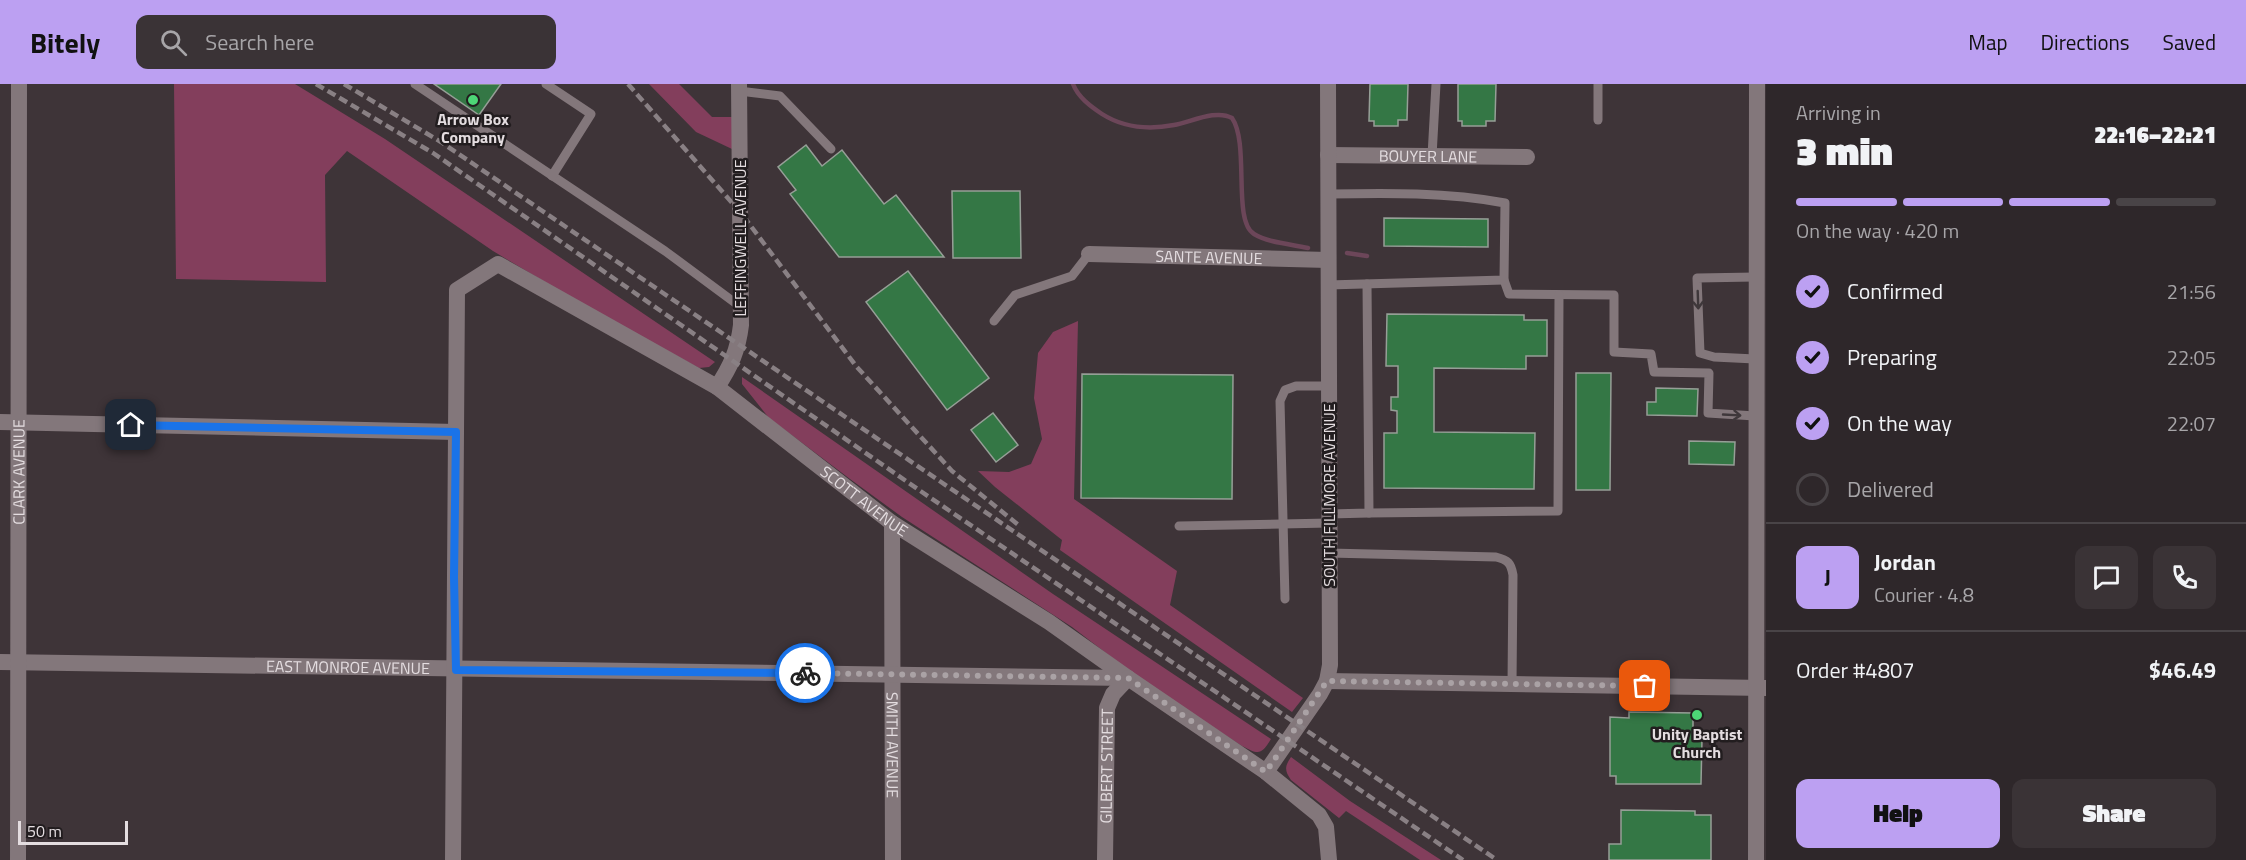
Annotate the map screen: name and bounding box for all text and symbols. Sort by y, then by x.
search box [136,15,556,69]
text: Bitely [30,21,100,64]
text: Search here [205,25,314,59]
icon: search [157,26,190,59]
text: Map [1968,26,2008,58]
text: Directions [2041,26,2130,58]
text: Saved [2163,26,2216,58]
marker: Arrow Box Company [466,93,480,107]
text: Arriving in [1796,97,1881,128]
place label: Arrow Box Company [437,107,509,149]
text: 22:16–22:21 [2094,118,2216,152]
text: 3 min [1796,121,1893,180]
street label: BOUYER LANE [1379,144,1478,169]
street label: LEFFINGWELL AVENUE [728,159,752,317]
text: On the way · 420 m [1796,215,1959,246]
street label: SANTE AVENUE [1155,244,1263,270]
text: Confirmed [1847,274,1943,308]
icon: check [1796,275,1829,308]
text: 21:56 [2167,276,2216,307]
one-way arrow [1693,289,1704,309]
text: Preparing [1847,340,1937,374]
icon: check [1796,341,1829,374]
text: 22:05 [2167,342,2216,373]
pin [105,399,156,450]
street label: SOUTH FILLMORE AVENUE [1317,403,1341,587]
text: On the way [1847,406,1952,440]
icon: check [1796,407,1829,440]
icon: home [114,408,147,441]
text: 22:07 [2167,408,2216,439]
one-way arrow [1721,409,1741,420]
street label: CLARK AVENUE [6,419,31,525]
street label: SCOTT AVENUE [815,460,913,542]
text: Delivered [1847,472,1934,506]
text: Jordan [1874,545,1936,579]
button: chat [2075,546,2138,609]
button: phone [2153,546,2216,609]
text: J [1824,560,1831,594]
text: Courier · 4.8 [1874,579,1974,610]
courier [775,643,835,703]
text: Order #4807 [1796,653,1915,687]
text: $46.49 [2149,653,2216,687]
street label: EAST MONROE AVENUE [266,654,430,680]
icon: bike [789,657,822,690]
pin [1619,660,1670,711]
icon: bag [1628,669,1661,702]
street label: SMITH AVENUE [881,692,905,798]
street label: GILBERT STREET [1093,708,1119,824]
marker: Unity Baptist Church [1690,708,1704,722]
place label: Unity Baptist Church [1652,722,1743,764]
button: Help [1796,779,2000,848]
button: Share [2012,779,2216,848]
scale bar [18,818,128,846]
text: 50 m [27,819,62,843]

